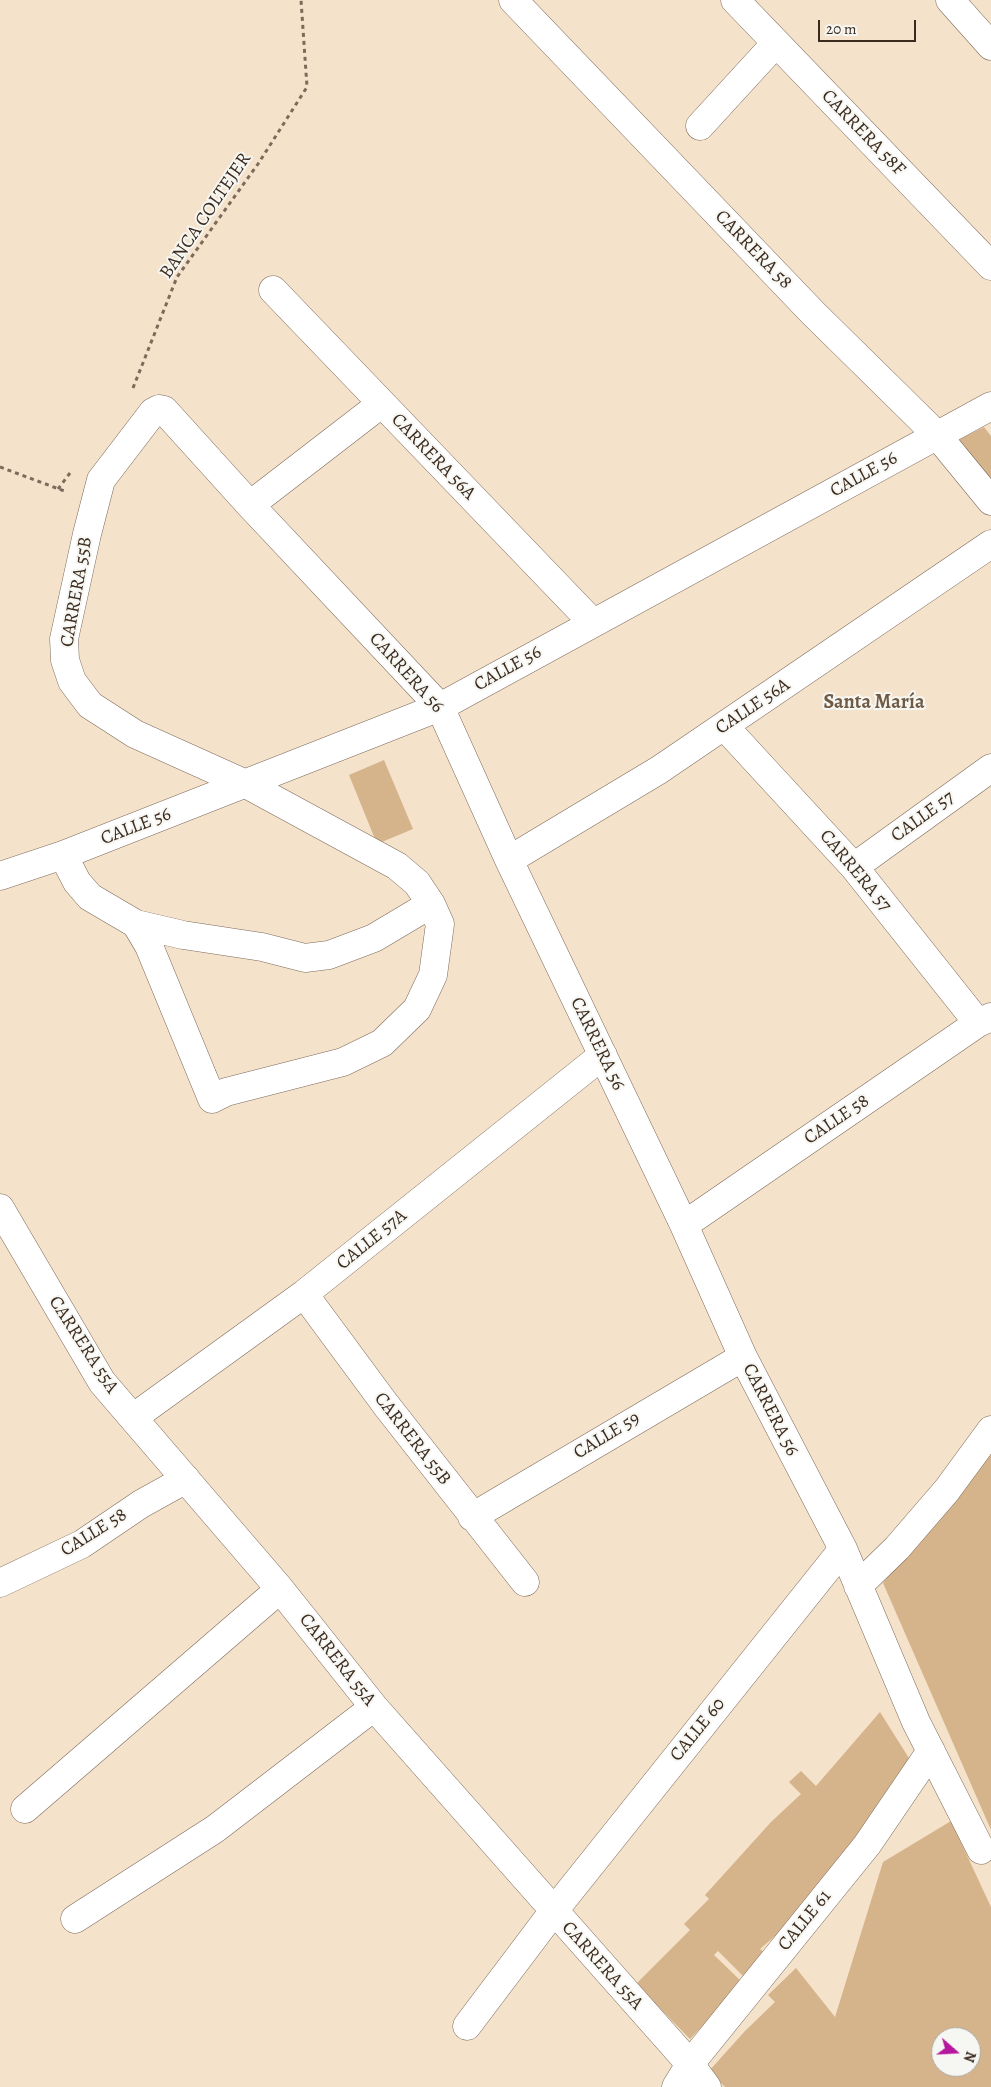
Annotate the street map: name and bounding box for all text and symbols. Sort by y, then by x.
scale bar [821,10,918,42]
text: 20 m [826,19,857,39]
street label: CARRERA 58F [816,85,910,181]
street label: BANCA COLTEJER [155,149,257,283]
street label: CARRERA 58 [710,206,796,294]
street label: CARRERA 56A [386,409,480,505]
street label: CALLE 56 [826,447,902,503]
street label: CARRERA 55B [56,535,98,649]
street label: CARRERA 56 [364,628,448,718]
street label: CALLE 56 [470,641,546,697]
street label: CALLE 56A [712,674,794,740]
district label: Santa María [823,691,925,715]
street label: CALLE 57 [887,786,959,848]
street label: CALLE 56 [98,803,174,851]
street label: CARRERA 57 [814,825,896,917]
street label: CARRERA 56 [565,994,629,1094]
street label: CALLE 58 [800,1090,874,1150]
street label: CALLE 57A [332,1205,412,1275]
street label: CARRERA 55A [43,1292,123,1398]
street label: CARRERA 56 [737,1360,803,1460]
street label: CARRERA 55B [369,1388,455,1490]
street label: CALLE 59 [570,1407,644,1465]
street label: CALLE 58 [57,1504,131,1562]
street label: CARRERA 55A [294,1609,380,1711]
street label: CALLE 60 [665,1694,731,1766]
street label: CALLE 61 [774,1886,836,1956]
street label: CARRERA 55A [556,1917,648,2015]
north arrow [931,2027,981,2077]
text: N [959,2049,980,2065]

